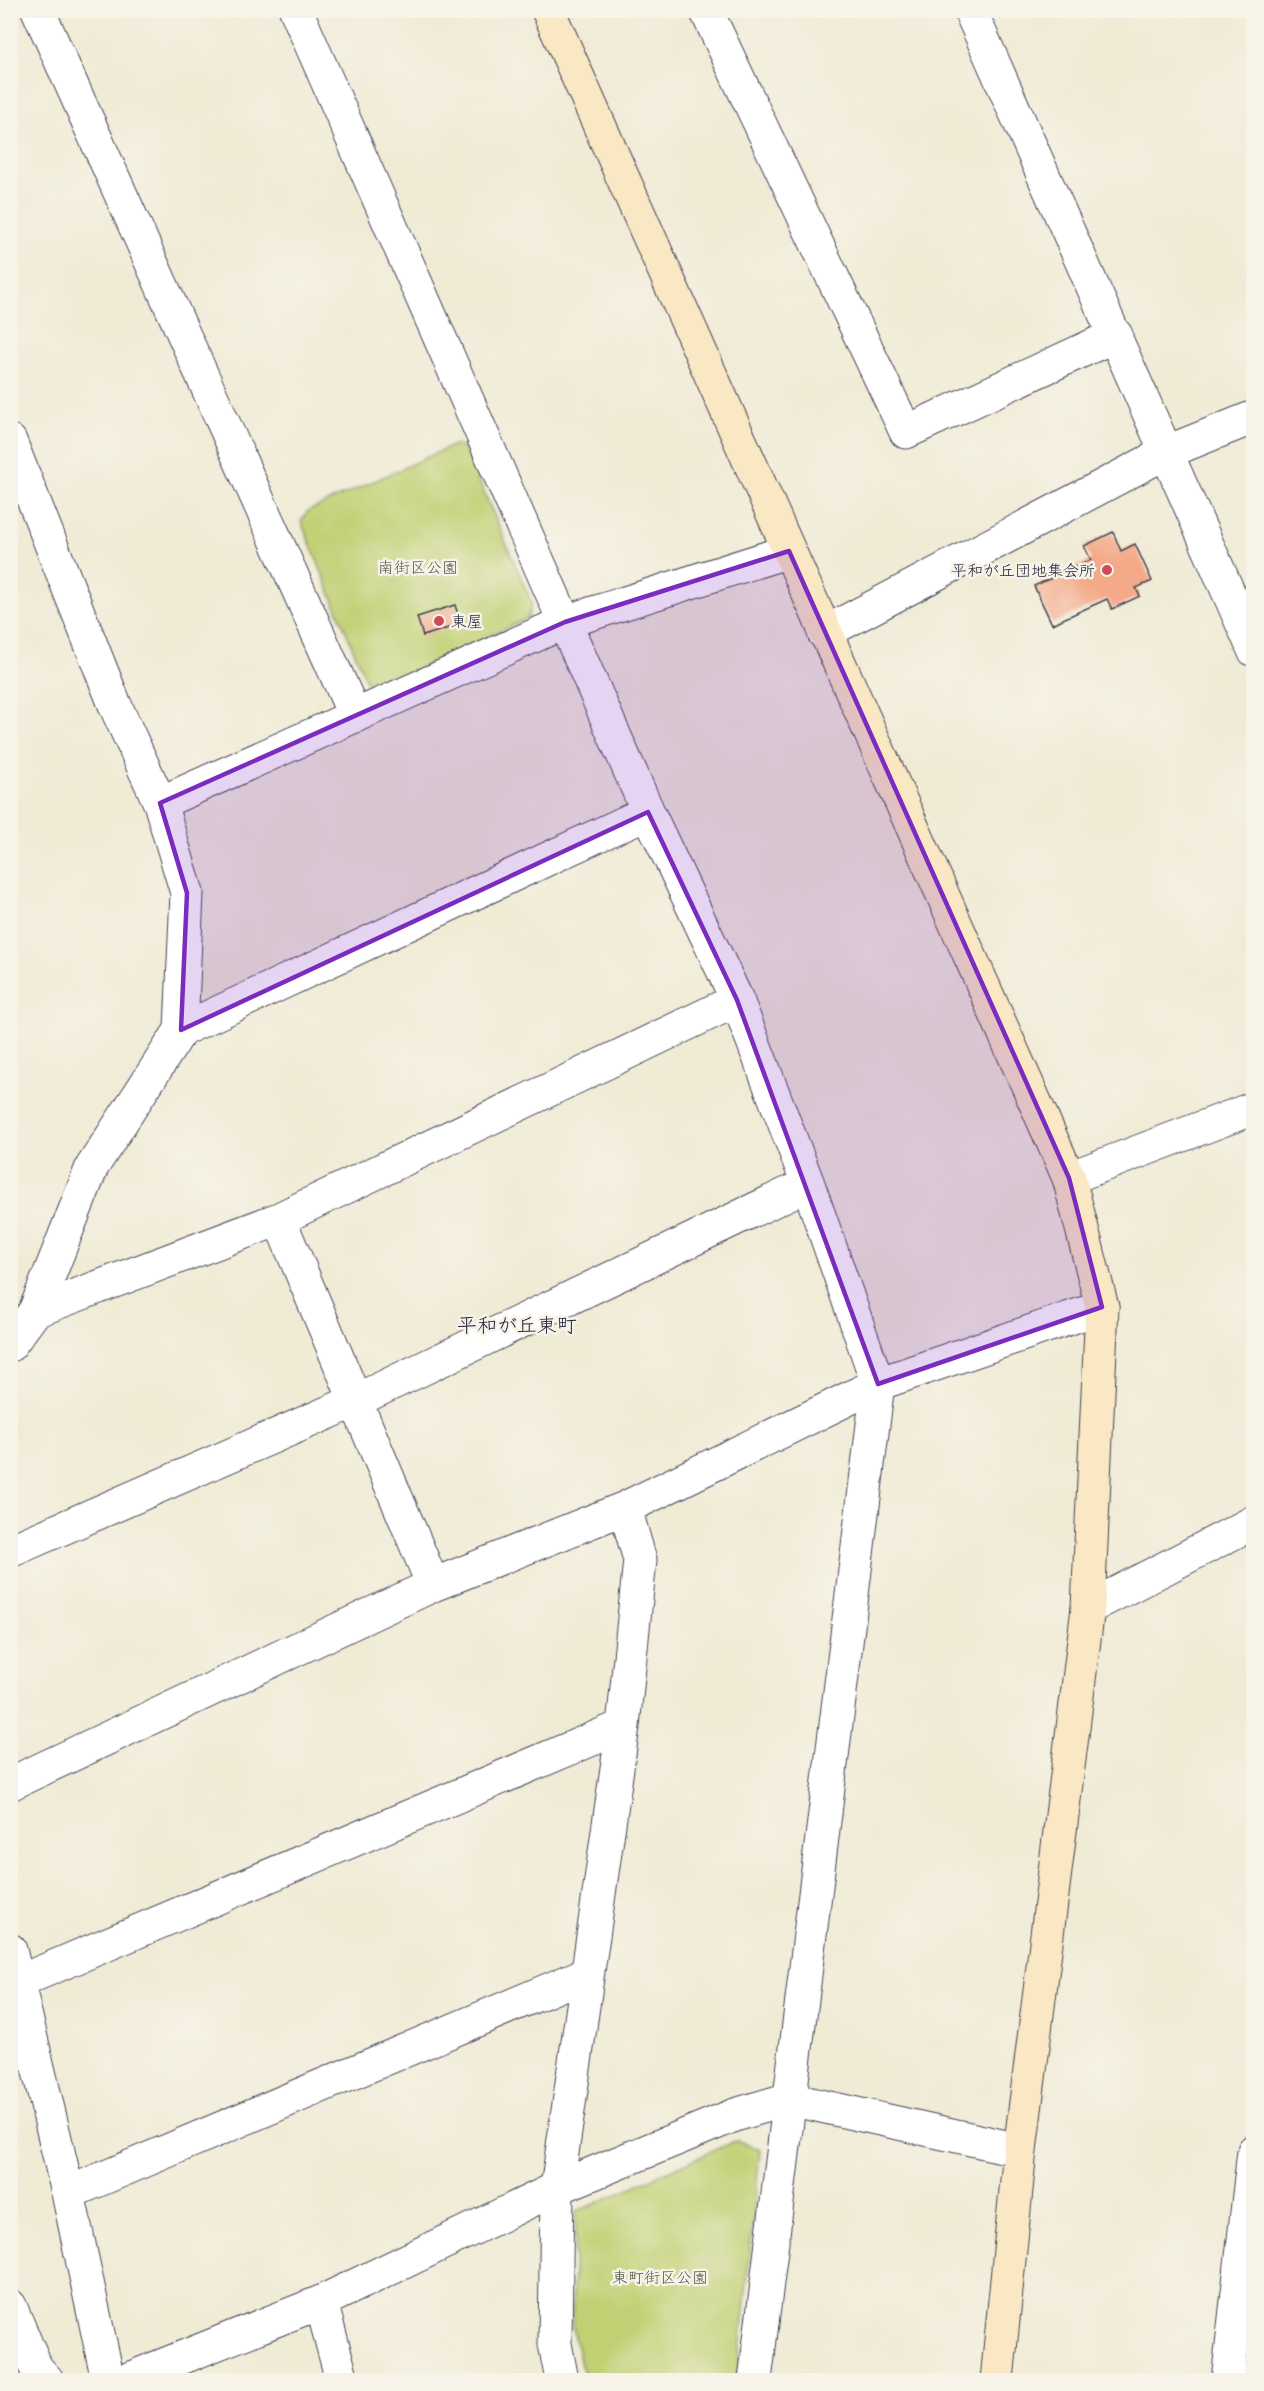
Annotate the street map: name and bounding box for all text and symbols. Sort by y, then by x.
park label: 南街区公園 [378,557,458,577]
place label: 平和が丘団地集会所 [951,560,1095,580]
marker: 平和が丘団地集会所 [1100,563,1114,577]
place label: 東屋 [451,611,483,631]
marker: 東屋 [432,614,446,628]
district label: 平和が丘東町 [457,1312,577,1337]
park label: 東町街区公園 [612,2267,708,2287]

